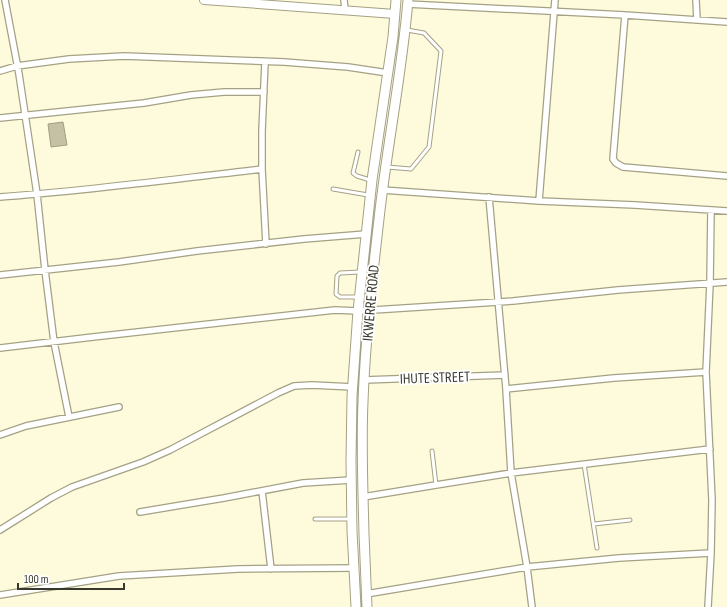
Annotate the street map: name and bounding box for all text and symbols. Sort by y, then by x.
street label: IKWERRE ROAD [358,264,384,342]
street label: IHUTE STREET [399,367,471,389]
scale bar [18,565,124,591]
text: 100 m [24,572,49,587]

